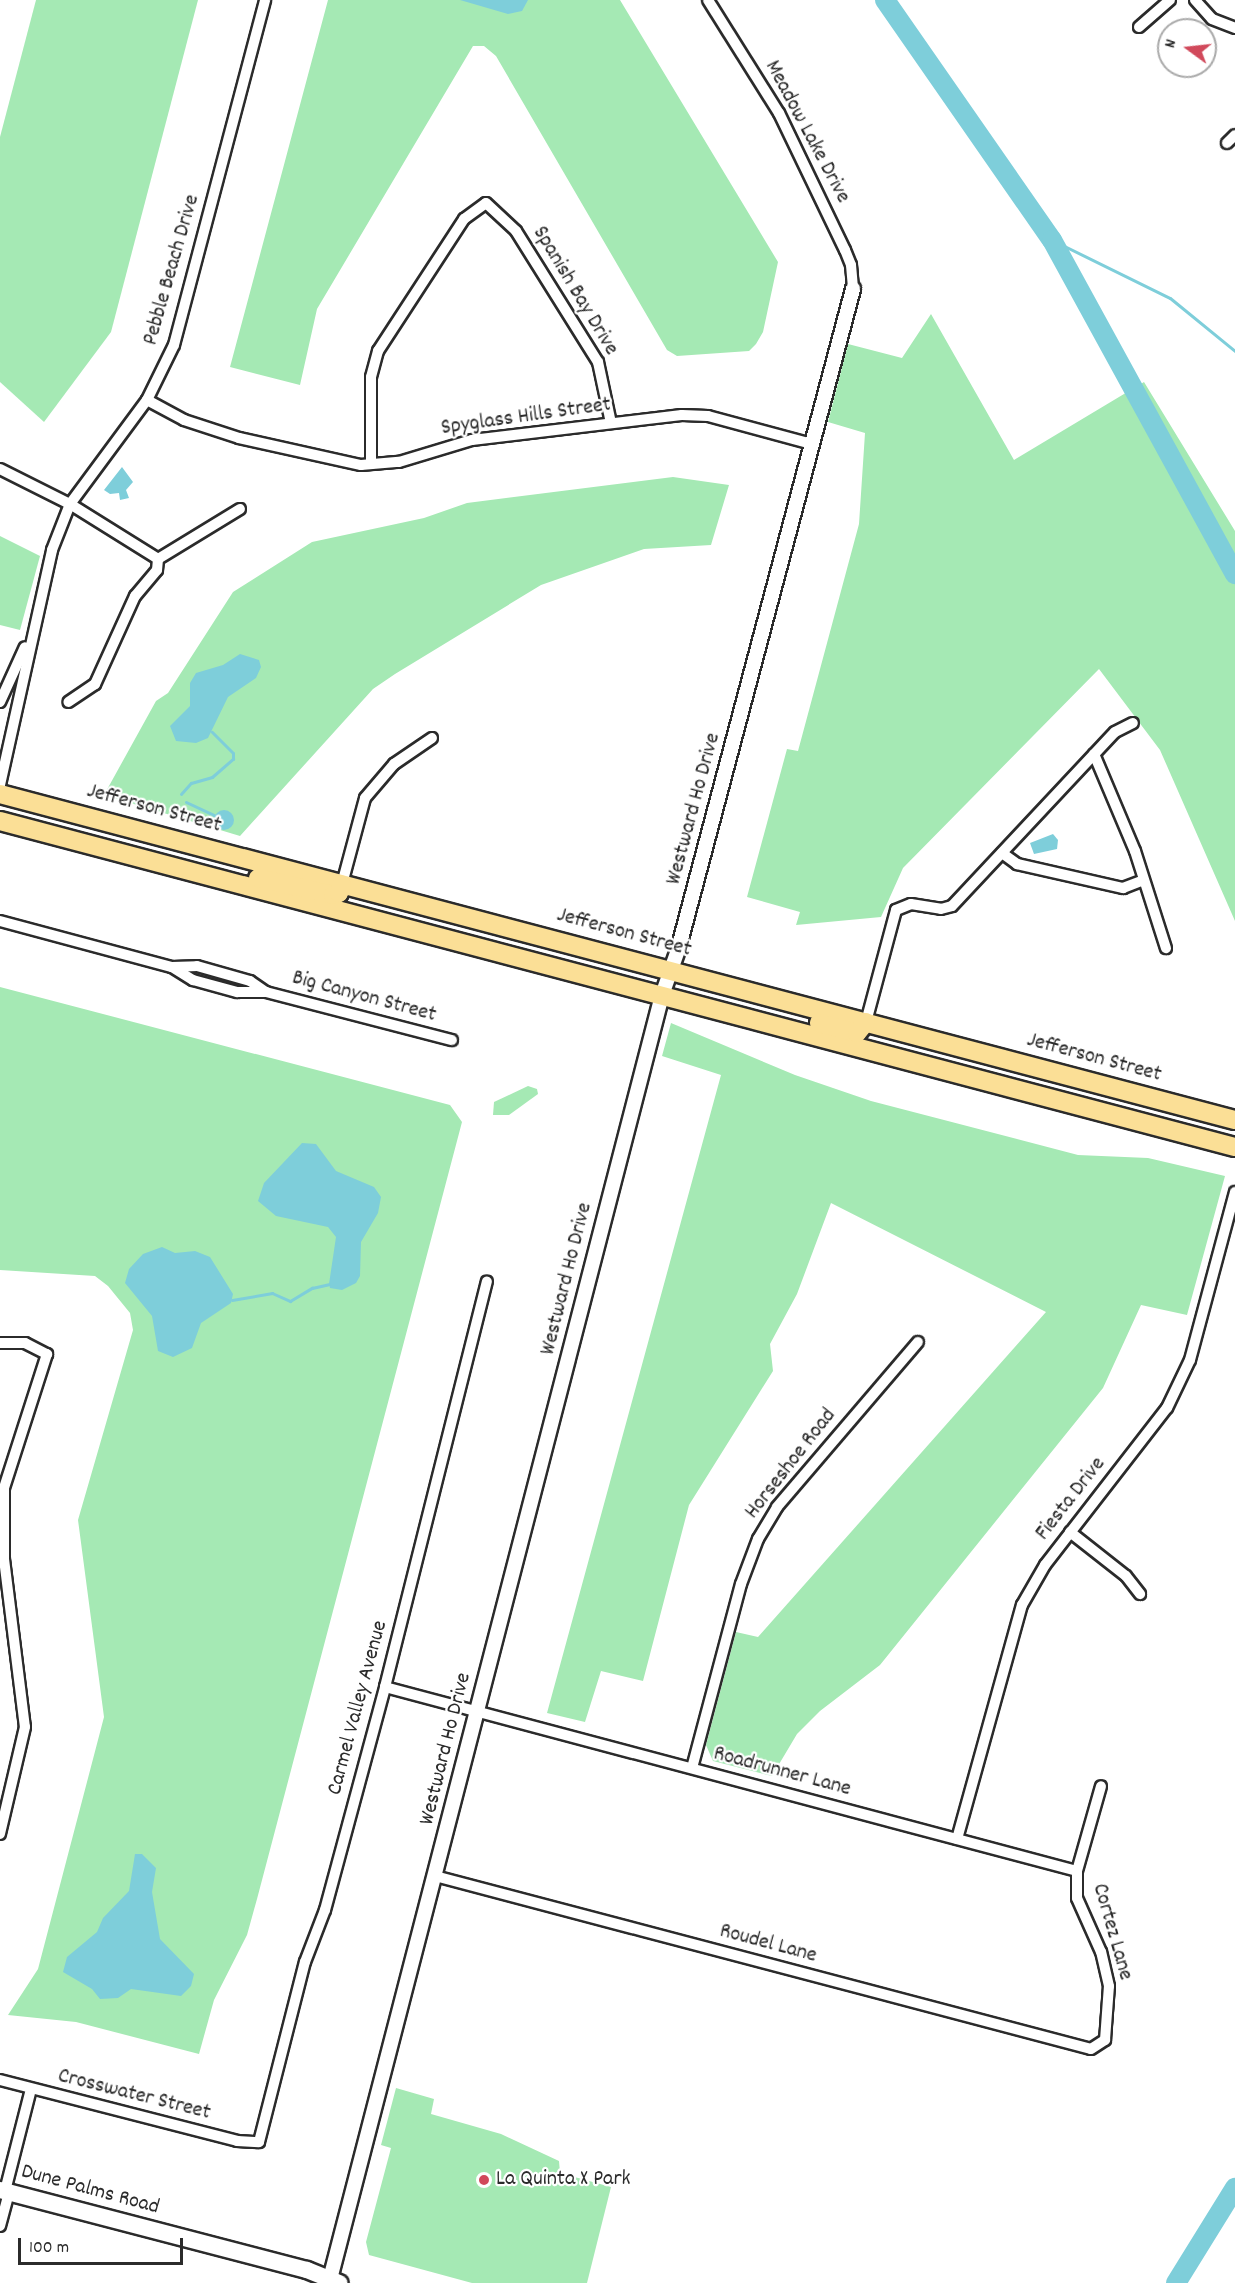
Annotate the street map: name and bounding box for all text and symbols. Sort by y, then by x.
north arrow [1157,18,1217,78]
text: N [1159,37,1183,51]
street label: Meadow Lake Drive [758,56,856,208]
street label: Pebble Beach Drive [138,192,206,348]
street label: Spanish Bay Drive [526,222,624,360]
street label: Spyglass Hills Street [439,392,613,442]
street label: Westward Ho Drive [661,730,727,888]
street label: Jefferson Street [84,778,224,840]
street label: Jefferson Street [554,902,694,964]
street label: Big Canyon Street [289,965,439,1029]
street label: Jefferson Street [1024,1027,1164,1089]
street label: Westward Ho Drive [535,1200,599,1358]
street label: Horseshoe Road [740,1403,842,1525]
street label: Fiesta Drive [1030,1452,1112,1546]
street label: Carmel Valley Avenue [322,1618,394,1798]
street label: Westward Ho Drive [414,1670,478,1828]
street label: Roadrunner Lane [710,1741,854,1803]
street label: Cortez Lane [1086,1881,1138,1983]
street label: Roudel Lane [717,1918,819,1970]
street label: Crosswater Street [55,2063,213,2127]
street label: Dune Palms Road [18,2159,162,2221]
place label: La Quinta X Park [496,2167,631,2193]
marker: La Quinta X Park [477,2173,491,2187]
scale bar [21,2226,186,2264]
text: 100 m [29,2236,69,2261]

